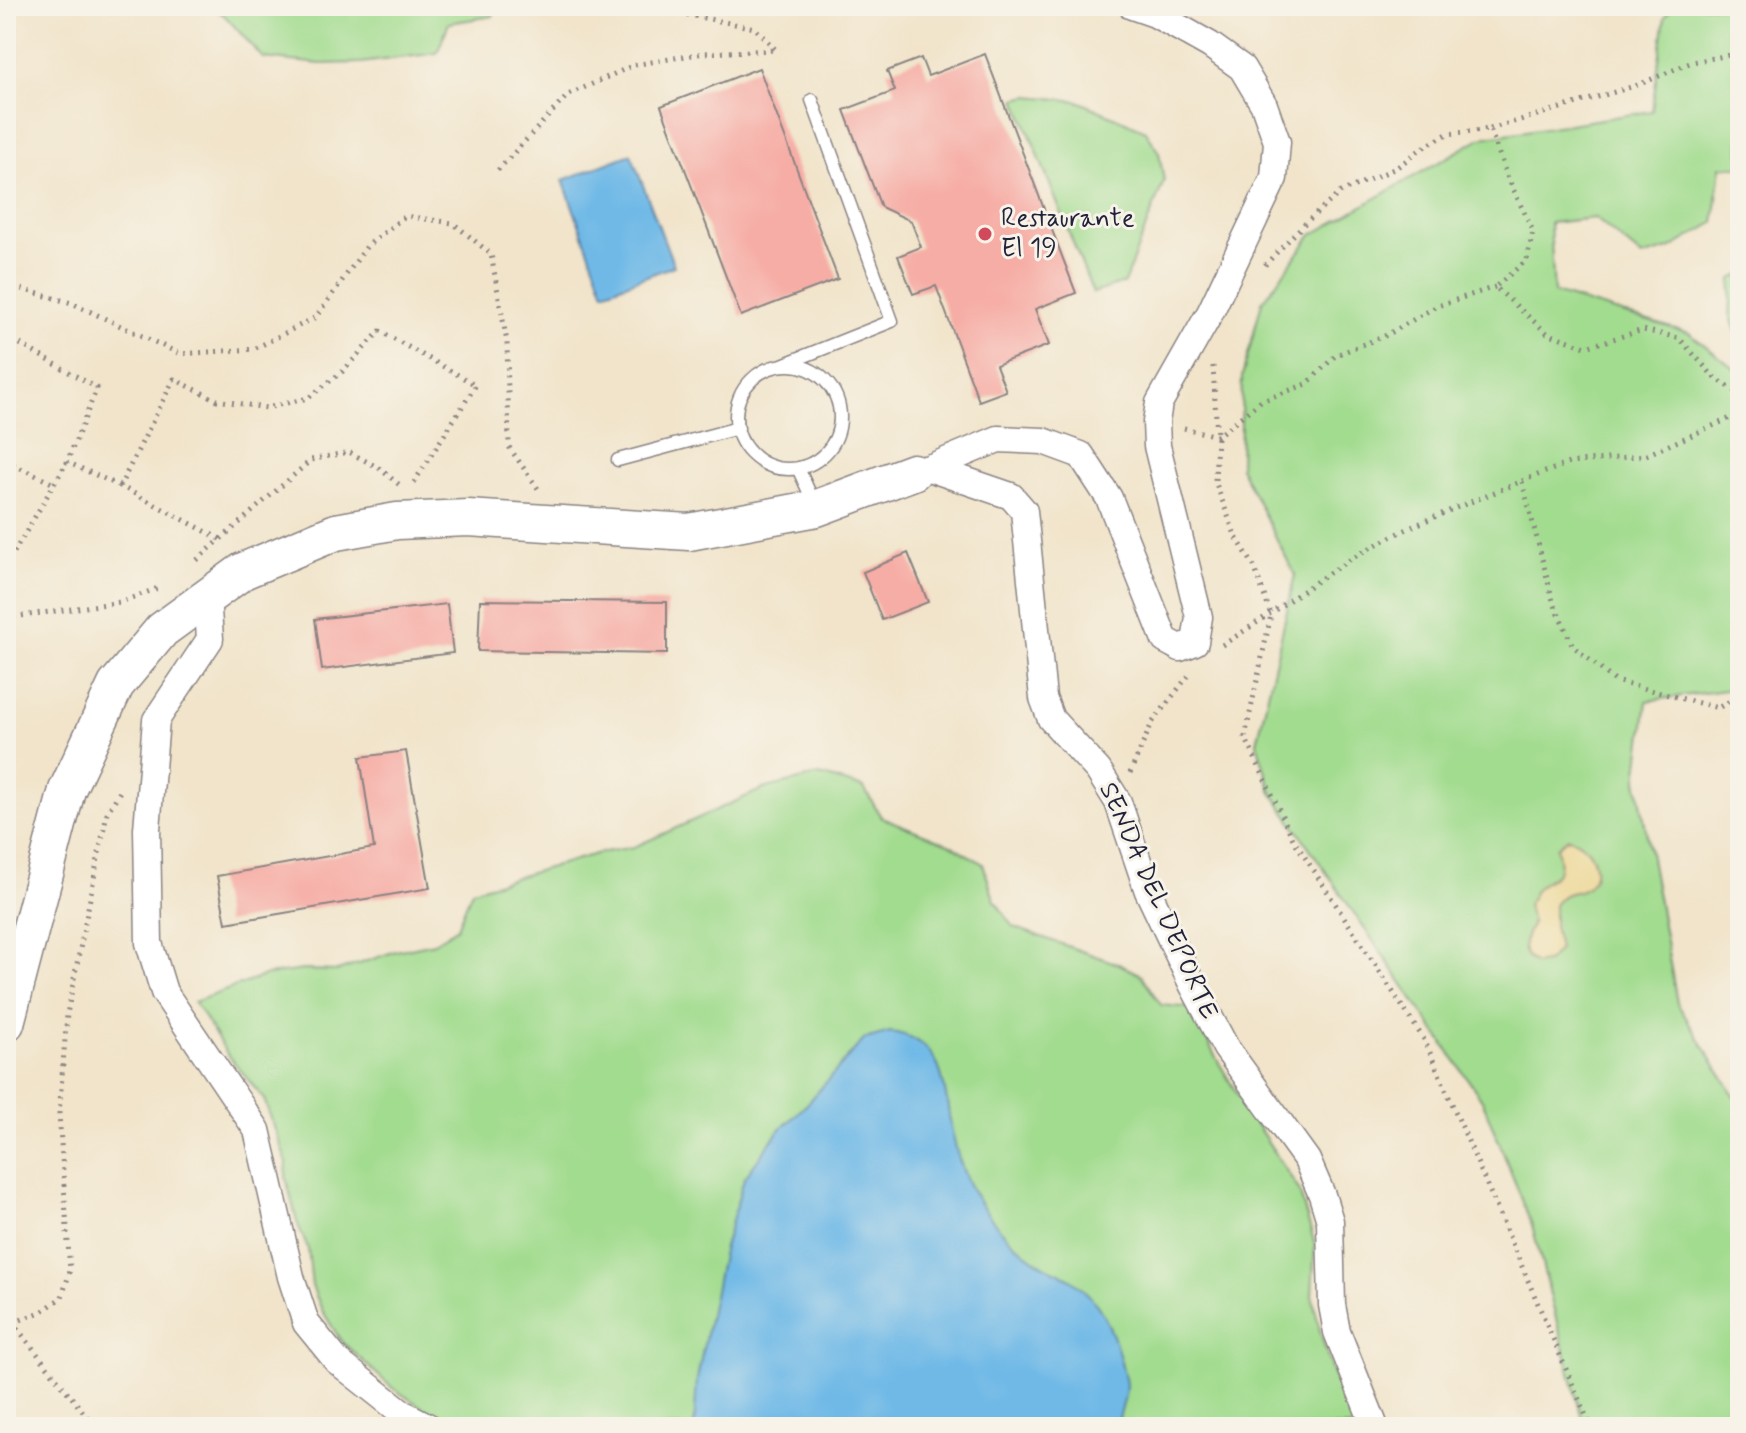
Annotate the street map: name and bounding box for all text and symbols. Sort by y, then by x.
place label: Restaurante El 19 [1001,202,1135,266]
marker: Restaurante El 19 [976,225,994,243]
street label: SENDA DEL DEPORTE [1090,777,1226,1025]

